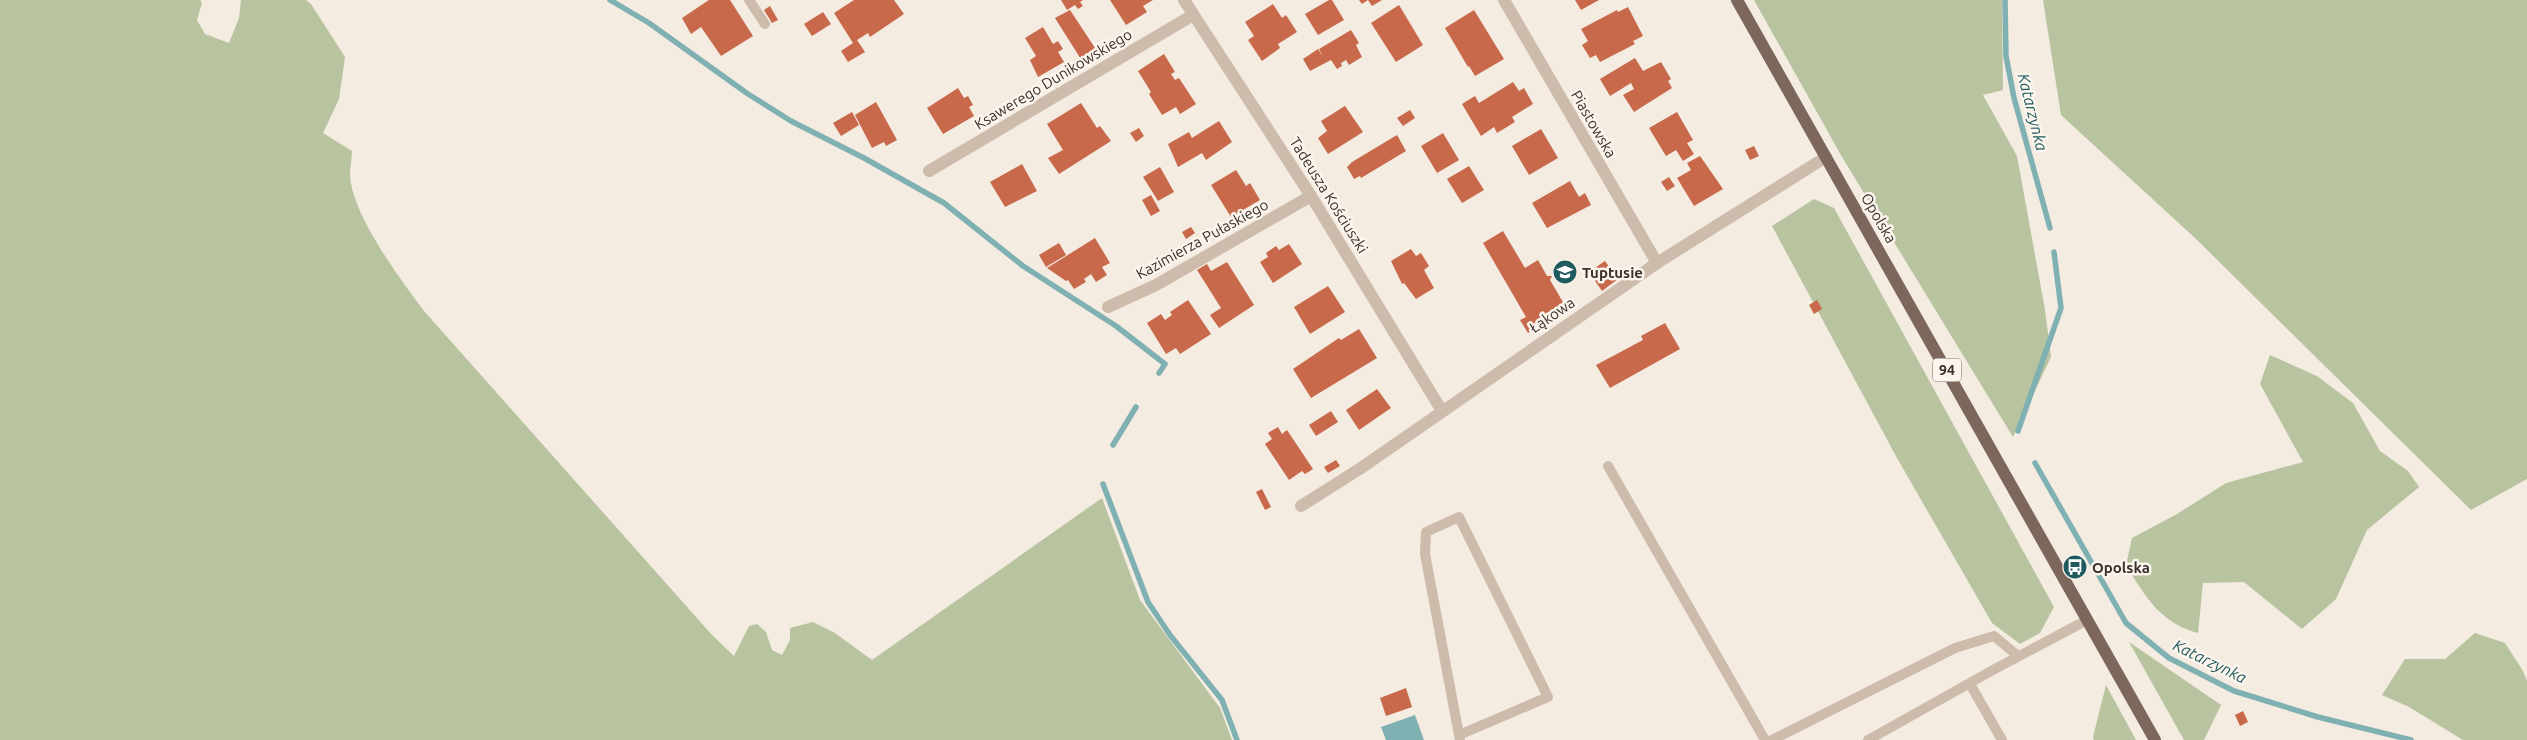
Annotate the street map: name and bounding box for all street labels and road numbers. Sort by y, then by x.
street label: Ksawerego Dunikowskiego [971,25,1135,133]
street label: Piastowska [1568,87,1620,161]
street label: Tadeusza Kościuszki [1286,134,1372,256]
street label: Opolska [1858,190,1900,246]
street label: Kazimierza Pułaskiego [1133,196,1271,282]
street label: Łąkowa [1526,294,1578,336]
road number: 94 [1933,358,1961,382]

